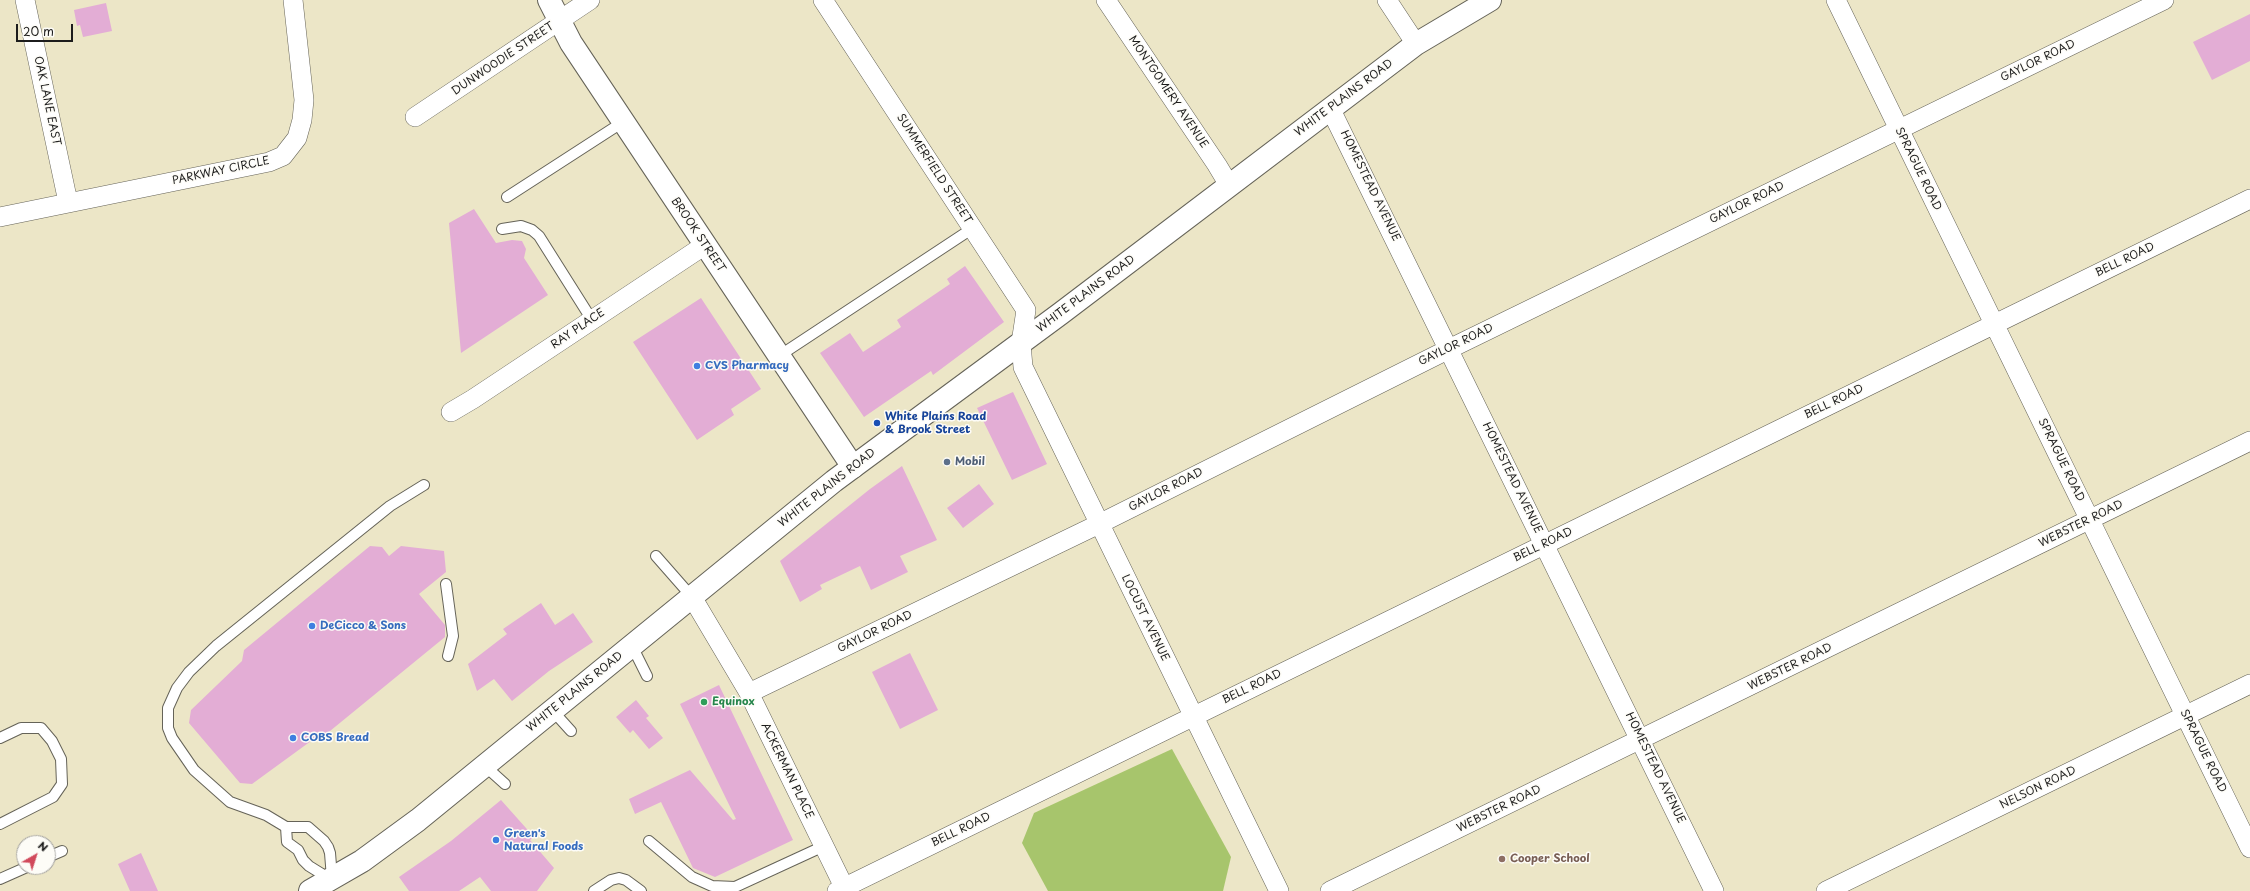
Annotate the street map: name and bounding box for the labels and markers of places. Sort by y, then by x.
place label: CVS Pharmacy [705,359,789,373]
marker: CVS Pharmacy [692,361,702,371]
place label: White Plains Road & Brook Street [885,410,986,436]
marker: White Plains Road & Brook Street [872,418,882,428]
place label: Mobil [955,455,985,469]
marker: Mobil [942,457,952,467]
place label: DeCicco & Sons [320,619,406,633]
marker: DeCicco & Sons [307,621,317,631]
place label: Equinox [712,695,755,709]
marker: Equinox [699,697,709,707]
place label: COBS Bread [301,731,369,745]
marker: COBS Bread [288,733,298,743]
place label: Green's Natural Foods [504,827,583,853]
marker: Green's Natural Foods [491,835,501,845]
place label: Cooper School [1510,852,1590,866]
marker: Cooper School [1497,854,1507,864]

